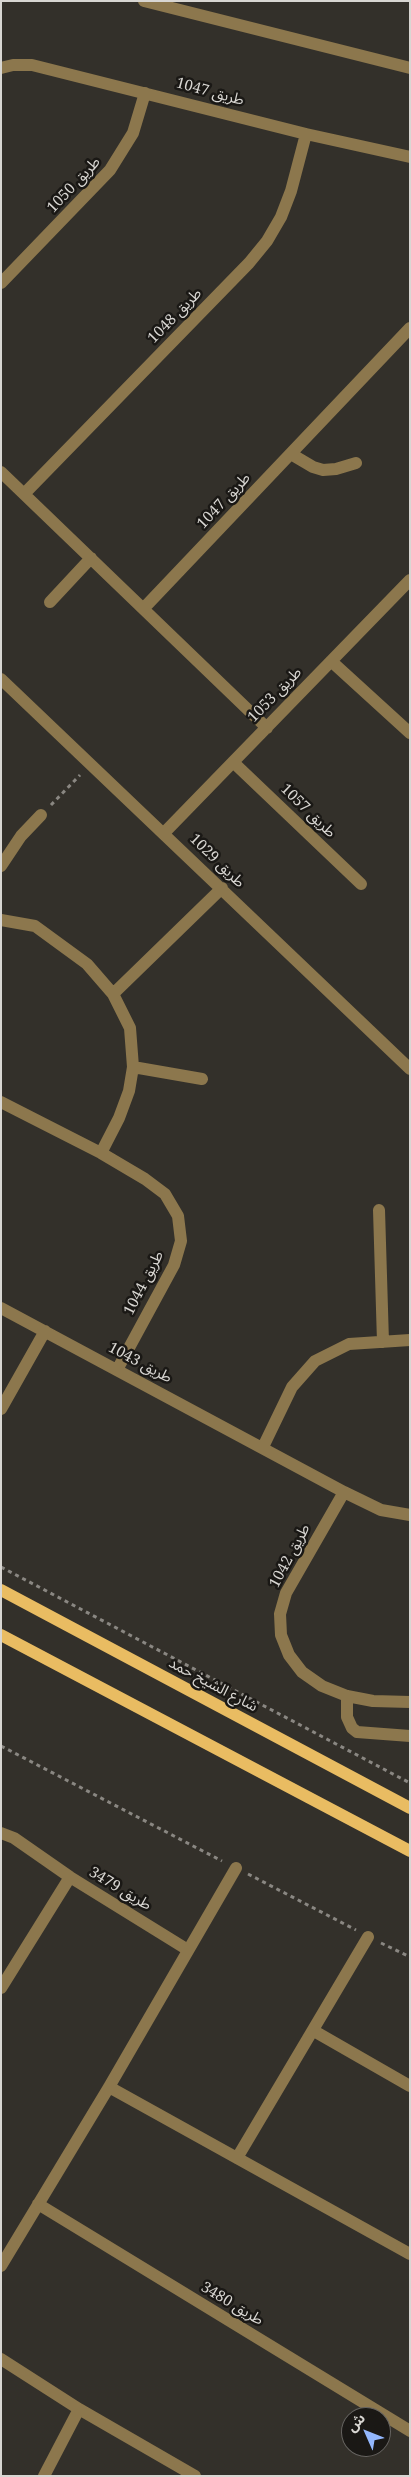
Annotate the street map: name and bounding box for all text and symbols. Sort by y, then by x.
street label: طريق 1047 [174,74,246,110]
street label: طريق 1050 [44,153,104,217]
street label: طريق 1048 [144,285,206,347]
street label: طريق 1047 [194,469,254,533]
street label: طريق 1053 [244,664,306,726]
street label: طريق 1057 [277,780,339,842]
street label: طريق 1029 [186,830,248,892]
street label: طريق 1044 [120,1248,168,1318]
street label: طريق 1043 [105,1339,175,1387]
street label: طريق 1042 [266,1521,314,1591]
street label: شارع الشيخ حمد [165,1654,261,1716]
street label: طريق 3479 [85,1863,155,1915]
street label: طريق 3480 [197,2278,267,2330]
north arrow [341,2407,391,2457]
text: ش [342,2408,369,2435]

